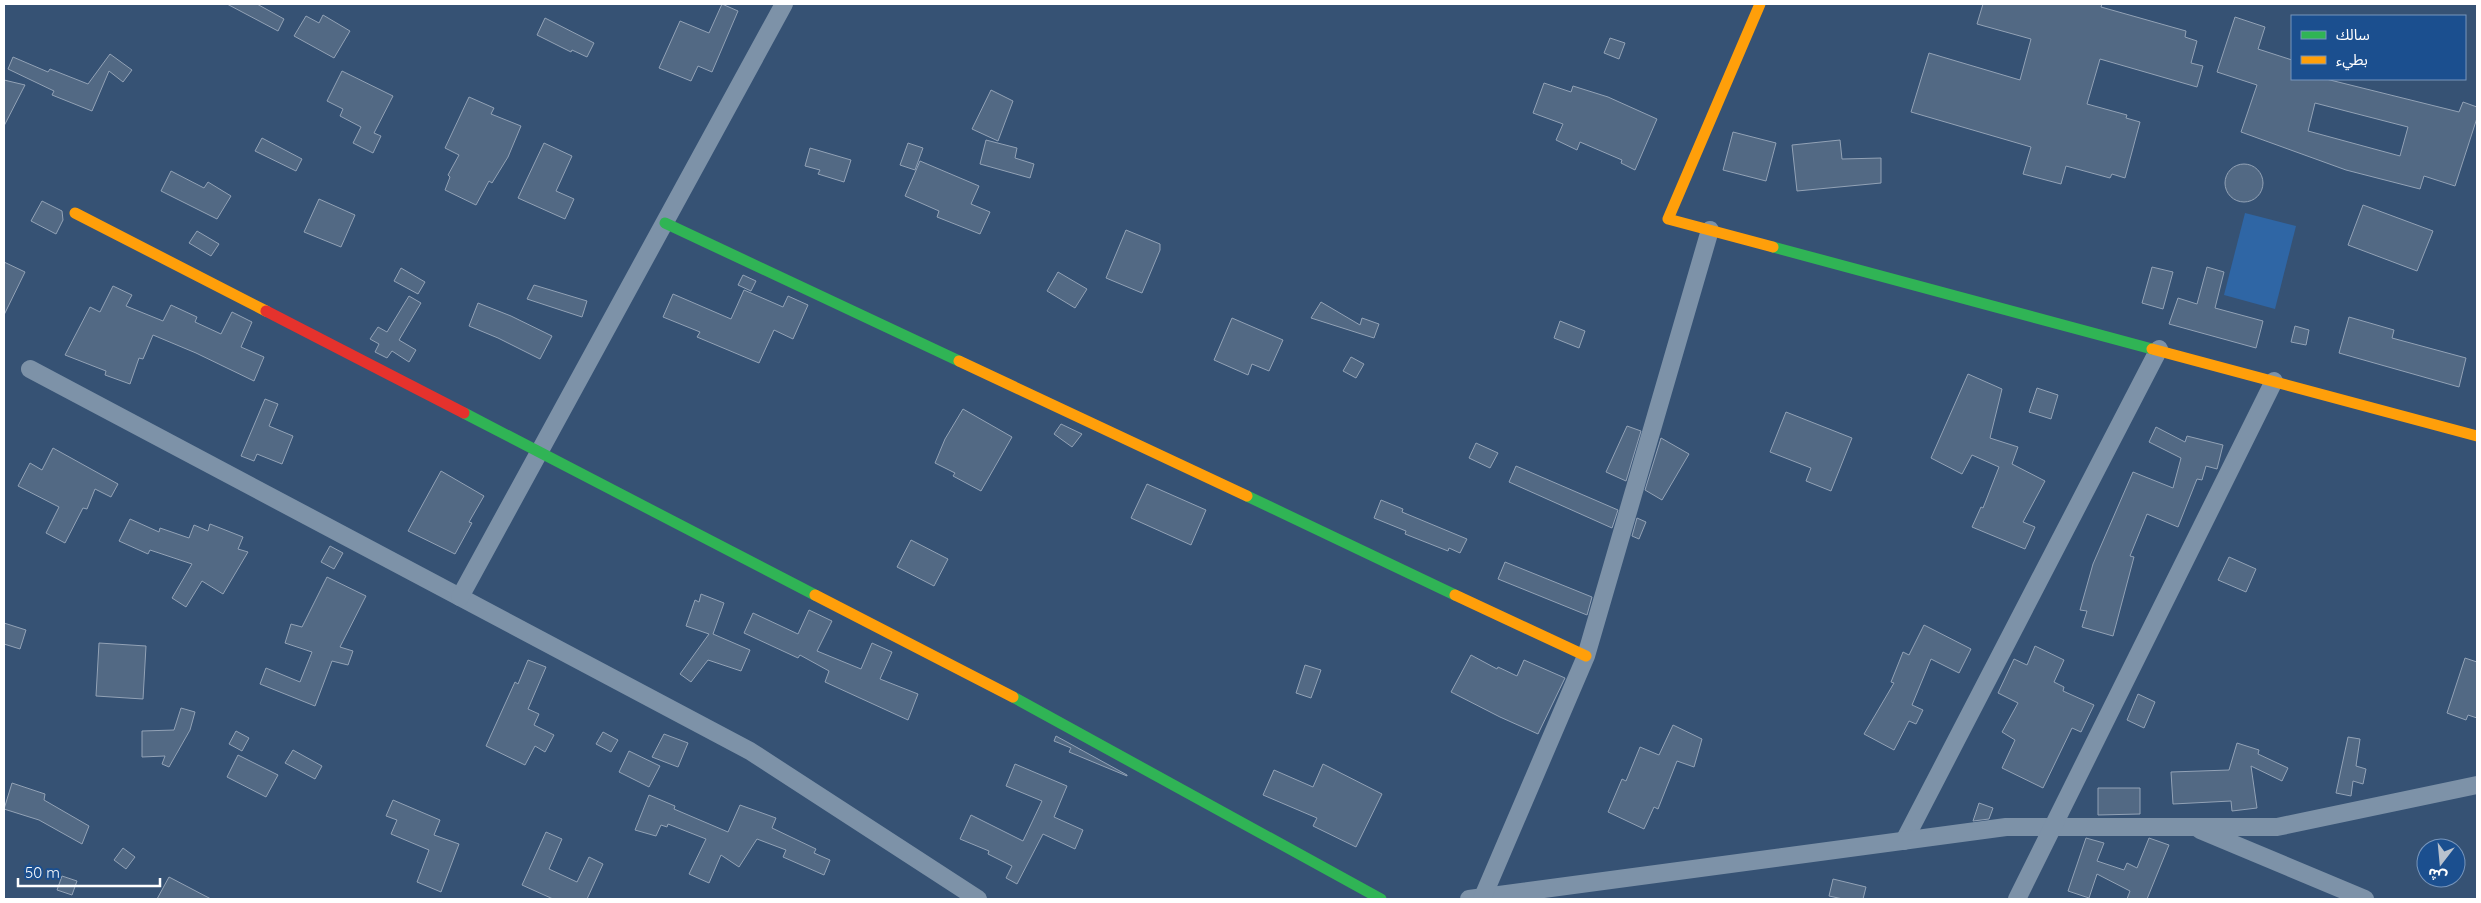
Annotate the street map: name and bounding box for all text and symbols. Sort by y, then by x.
legend [2291,15,2466,80]
text: سالك [2336,25,2370,44]
text: بطيء [2336,50,2368,71]
north arrow [2416,838,2466,888]
scale bar [18,856,160,888]
text: 50 m [25,863,60,882]
text: ش [2426,864,2449,887]

